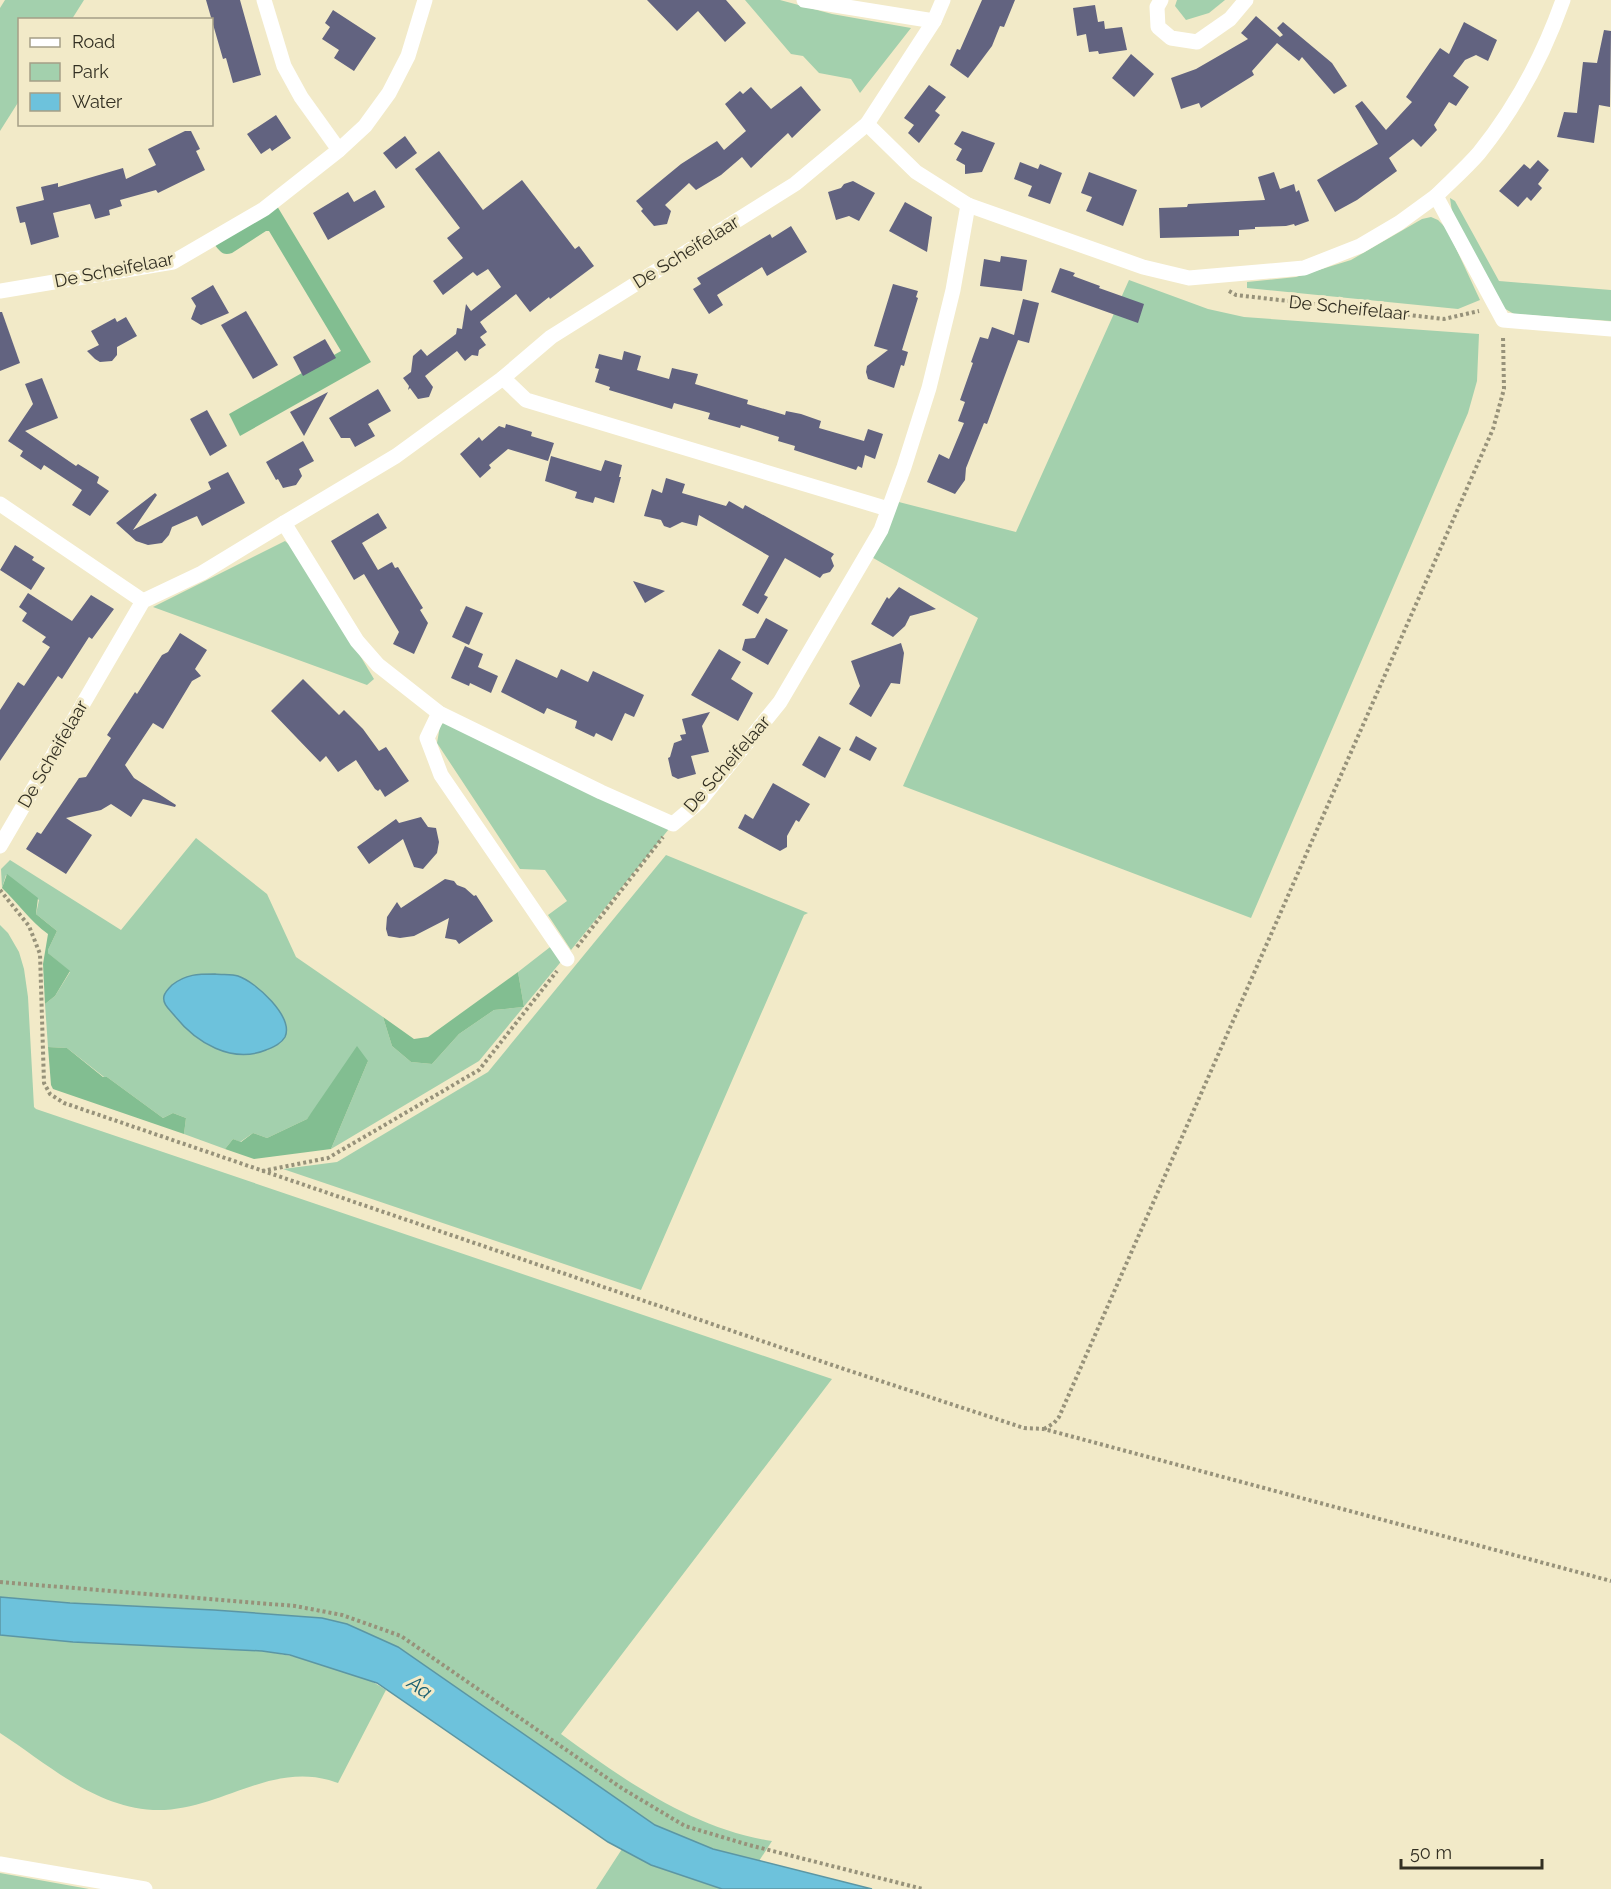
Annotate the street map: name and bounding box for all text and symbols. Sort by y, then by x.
legend [18,18,213,126]
text: Road [72,31,115,52]
text: Park [72,61,109,82]
text: Water [72,91,123,112]
street label: De Scheifelaar [629,210,743,293]
street label: De Scheifelaar [53,248,176,291]
street label: De Scheifelaar [1288,291,1411,324]
street label: De Scheifelaar [13,696,92,811]
street label: De Scheifelaar [679,711,775,816]
water label: Aa [402,1670,437,1704]
scale bar [1401,1832,1542,1870]
text: 50 m [1410,1842,1452,1863]

